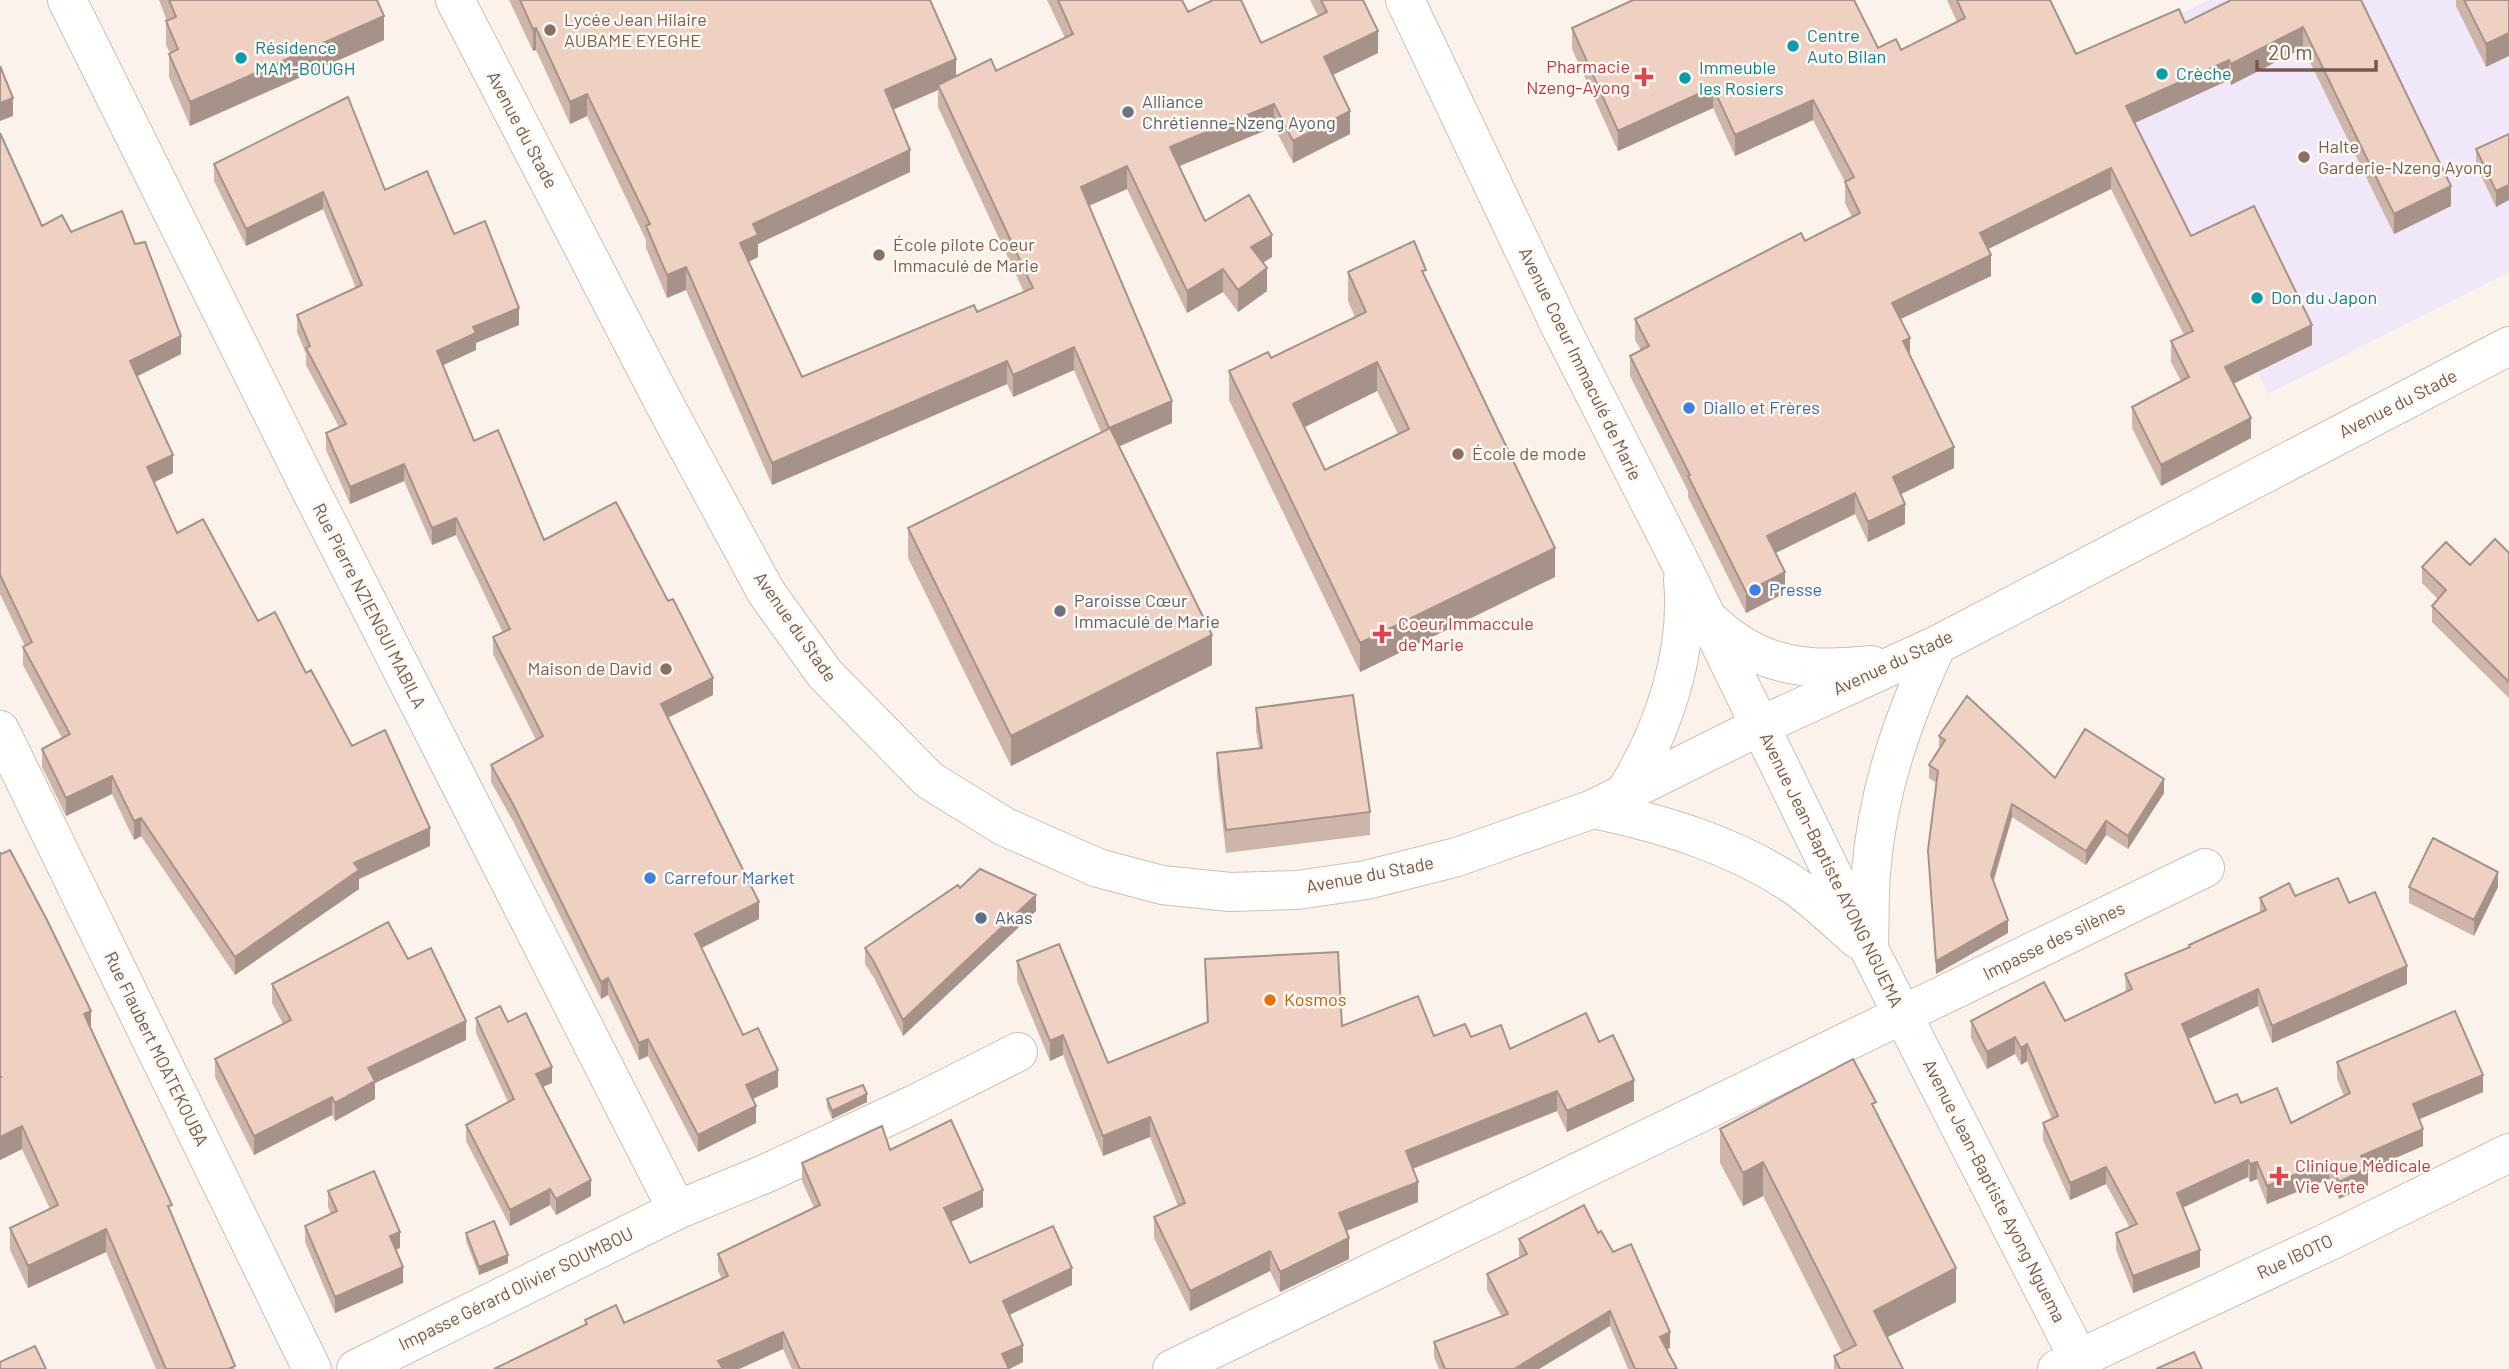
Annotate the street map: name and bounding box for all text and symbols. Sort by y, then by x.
place label: Lycée Jean Hilaire AUBAME EYEGHE [564,8,707,51]
marker: Lycée Jean Hilaire AUBAME EYEGHE [542,22,558,38]
place label: Centre Auto Bilan [1807,24,1886,67]
scale bar [2257,28,2376,72]
place label: Résidence MAM-BOUGH [255,36,355,79]
marker: Centre Auto Bilan [1785,38,1801,54]
text: 20 m [2268,39,2313,64]
marker: Résidence MAM-BOUGH [233,50,249,66]
place label: Pharmacie Nzeng-Ayong [1526,55,1630,98]
place label: Immeuble les Rosiers [1699,56,1784,99]
place label: Crèche [2176,62,2232,84]
marker: Crèche [2154,66,2170,82]
street label: Avenue du Stade [483,67,563,192]
marker: Pharmacie Nzeng-Ayong [1636,69,1652,85]
marker: Immeuble les Rosiers [1677,70,1693,86]
place label: Alliance Chrétienne-Nzeng Ayong [1142,90,1336,133]
marker: Alliance Chrétienne-Nzeng Ayong [1120,104,1136,120]
place label: Halte Garderie-Nzeng Ayong [2318,135,2492,178]
marker: Halte Garderie-Nzeng Ayong [2296,149,2312,165]
place label: École pilote Coeur Immaculé de Marie [893,233,1039,276]
street label: Avenue Coeur Immaculé de Marie [1515,243,1647,484]
marker: École pilote Coeur Immaculé de Marie [871,247,887,263]
place label: Don du Japon [2271,286,2377,308]
marker: Don du Japon [2249,290,2265,306]
street label: Avenue du Stade [2335,364,2460,442]
place label: Diallo et Frères [1703,396,1820,418]
marker: Diallo et Frères [1681,400,1697,416]
place label: École de mode [1472,442,1586,464]
marker: École de mode [1450,446,1466,462]
street label: Rue Pierre NZIENGUI MABILA [308,499,431,712]
street label: Avenue du Stade [750,567,842,686]
place label: Presse [1769,578,1822,600]
marker: Presse [1747,582,1763,598]
place label: Paroisse Cœur Immaculé de Marie [1074,589,1220,632]
marker: Paroisse Cœur Immaculé de Marie [1052,603,1068,619]
place label: Coeur Immaccule de Marie [1398,612,1534,655]
marker: Coeur Immaccule de Marie [1372,624,1392,644]
street label: Avenue du Stade [1829,625,1956,699]
place label: Maison de David [527,657,652,679]
marker: Maison de David [658,661,674,677]
street label: Avenue Jean-Baptiste AYONG NGUEMA [1756,729,1908,1011]
street label: Avenue du Stade [1304,851,1436,897]
place label: Carrefour Market [664,866,795,888]
marker: Carrefour Market [642,870,658,886]
street label: Impasse des silènes [1979,896,2128,984]
place label: Akas [995,906,1033,928]
marker: Akas [973,910,989,926]
street label: Rue Flaubert MOATEKOUBA [100,948,214,1149]
place label: Kosmos [1284,988,1346,1010]
marker: Kosmos [1262,992,1278,1008]
street label: Avenue Jean-Baptiste Ayong Nguema [1919,1055,2071,1326]
place label: Clinique Médicale Vie Verte [2295,1154,2431,1197]
marker: Clinique Médicale Vie Verte [2269,1166,2289,1186]
street label: Impasse Gérard Olivier SOUMBOU [395,1222,636,1355]
street label: Rue IBOTO [2253,1229,2336,1283]

